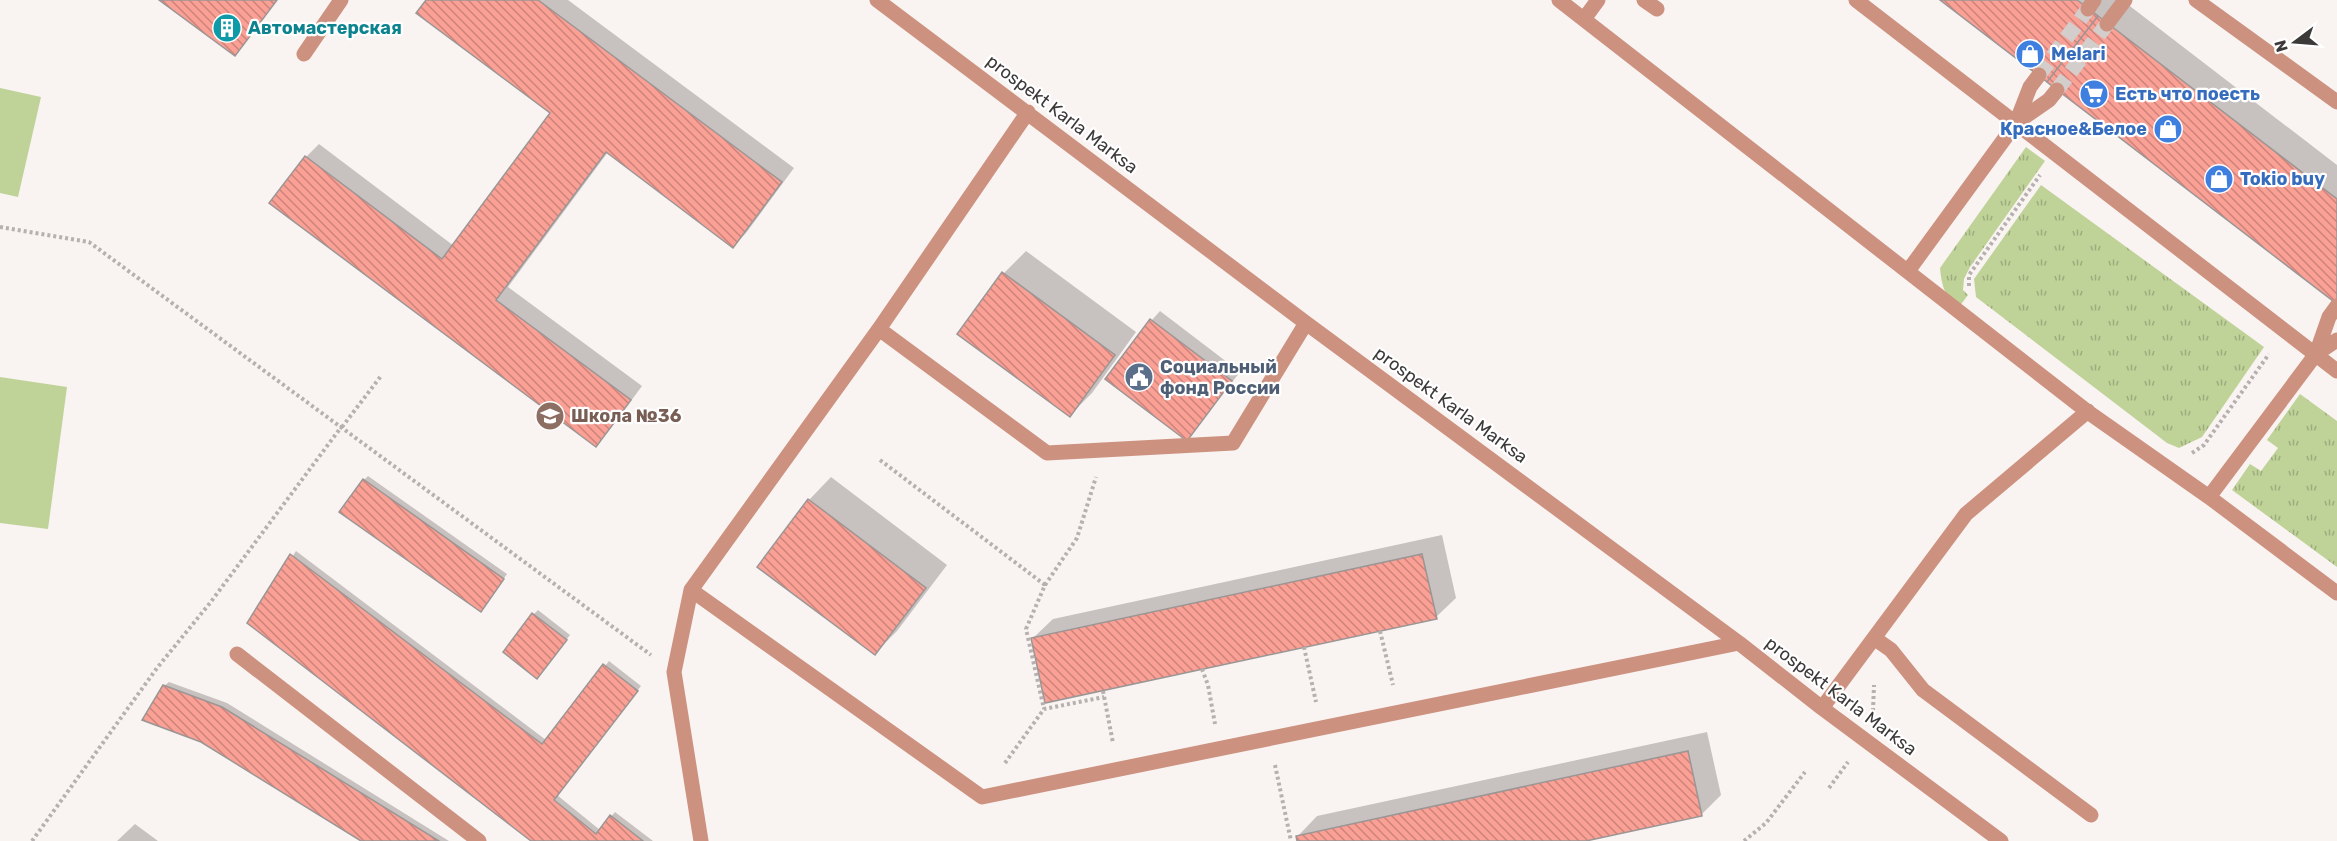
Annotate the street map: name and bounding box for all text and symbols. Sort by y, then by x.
building icon: Автомастерская [211,12,243,44]
north arrow [2265,12,2325,72]
place label: Автомастерская [248,17,402,39]
shop icon: Melari [2014,38,2046,70]
text: N [2270,38,2292,54]
place label: Melari [2051,43,2106,65]
street label: prospekt Karla Marksa [982,50,1142,178]
supermarket icon: Есть что поесть [2078,78,2110,110]
place label: Есть что поесть [2115,83,2260,105]
shop icon: Красное&Белое [2152,113,2184,145]
place label: Красное&Белое [2000,118,2147,140]
shop icon: Tokio buy [2203,163,2235,195]
place label: Tokio buy [2240,168,2325,190]
street label: prospekt Karla Marksa [1370,342,1532,468]
place label: Социальный фонд России [1160,356,1280,399]
public building icon: Социальный фонд России [1123,361,1155,393]
school or university icon: Школа №36 [534,400,566,432]
place label: Школа №36 [571,405,682,427]
street label: prospekt Karla Marksa [1761,632,1921,760]

